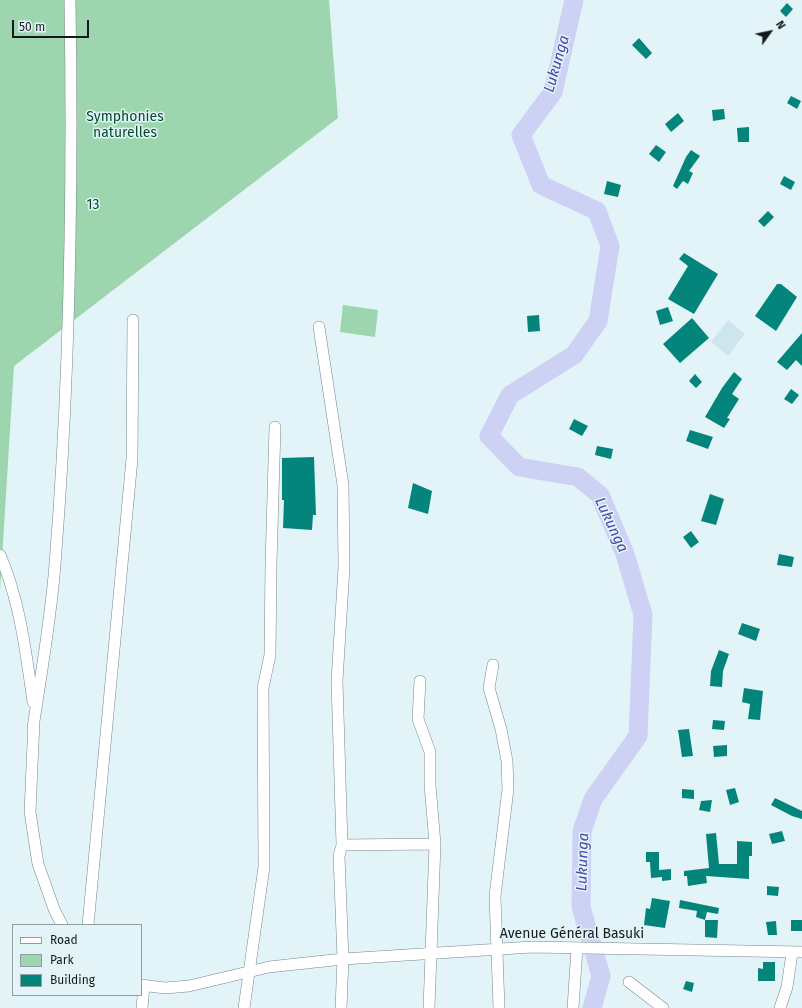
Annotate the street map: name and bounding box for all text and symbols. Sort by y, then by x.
scale bar [14,12,91,38]
north arrow [750,12,790,52]
text: N [773,19,788,32]
text: 50 m [19,20,45,34]
water label: Lukunga [540,33,574,95]
park label: Symphonies naturelles [86,109,164,142]
park label: 13 [86,197,100,213]
water label: Lukunga [590,495,632,555]
water label: Lukunga [573,832,593,892]
legend [12,924,142,996]
street label: Avenue Général Basuki [500,926,644,942]
text: Road [50,933,78,947]
text: Park [50,953,74,967]
text: Building [50,973,95,987]

